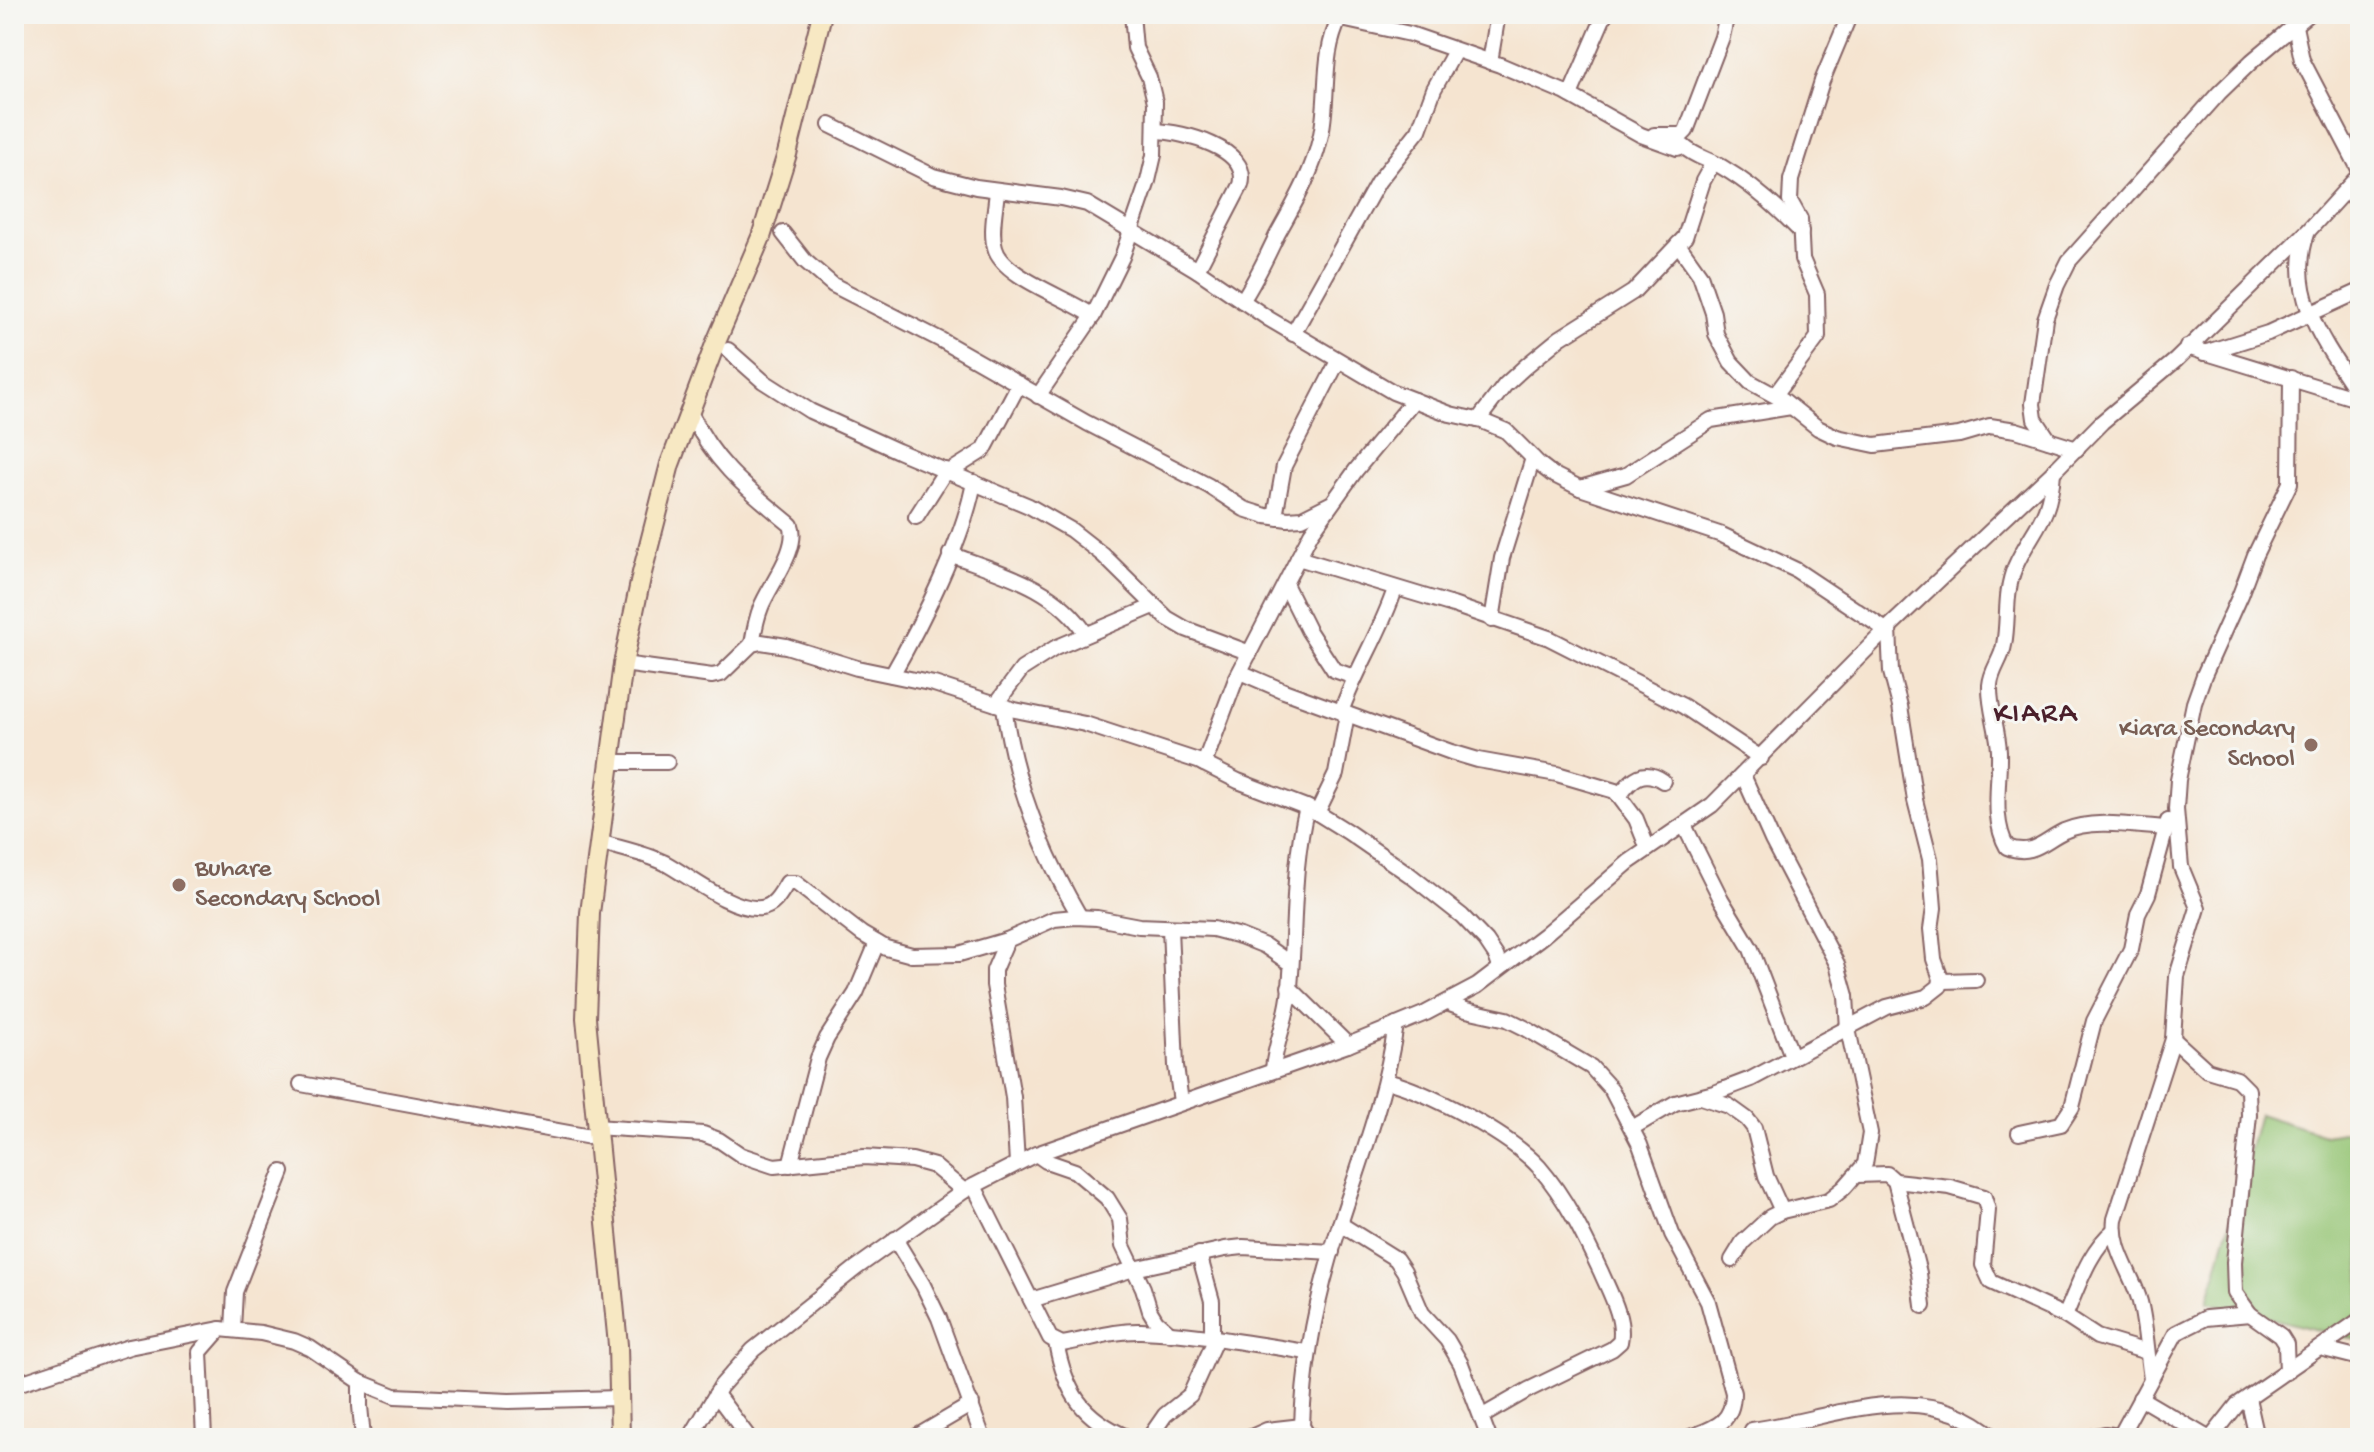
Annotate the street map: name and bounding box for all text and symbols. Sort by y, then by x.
district label: KIARA [1994,698,2078,733]
place label: Kiara Secondary School [2119,715,2295,776]
marker: Kiara Secondary School [2302,736,2320,754]
place label: Buhare Secondary School [194,855,381,916]
marker: Buhare Secondary School [170,876,188,894]

